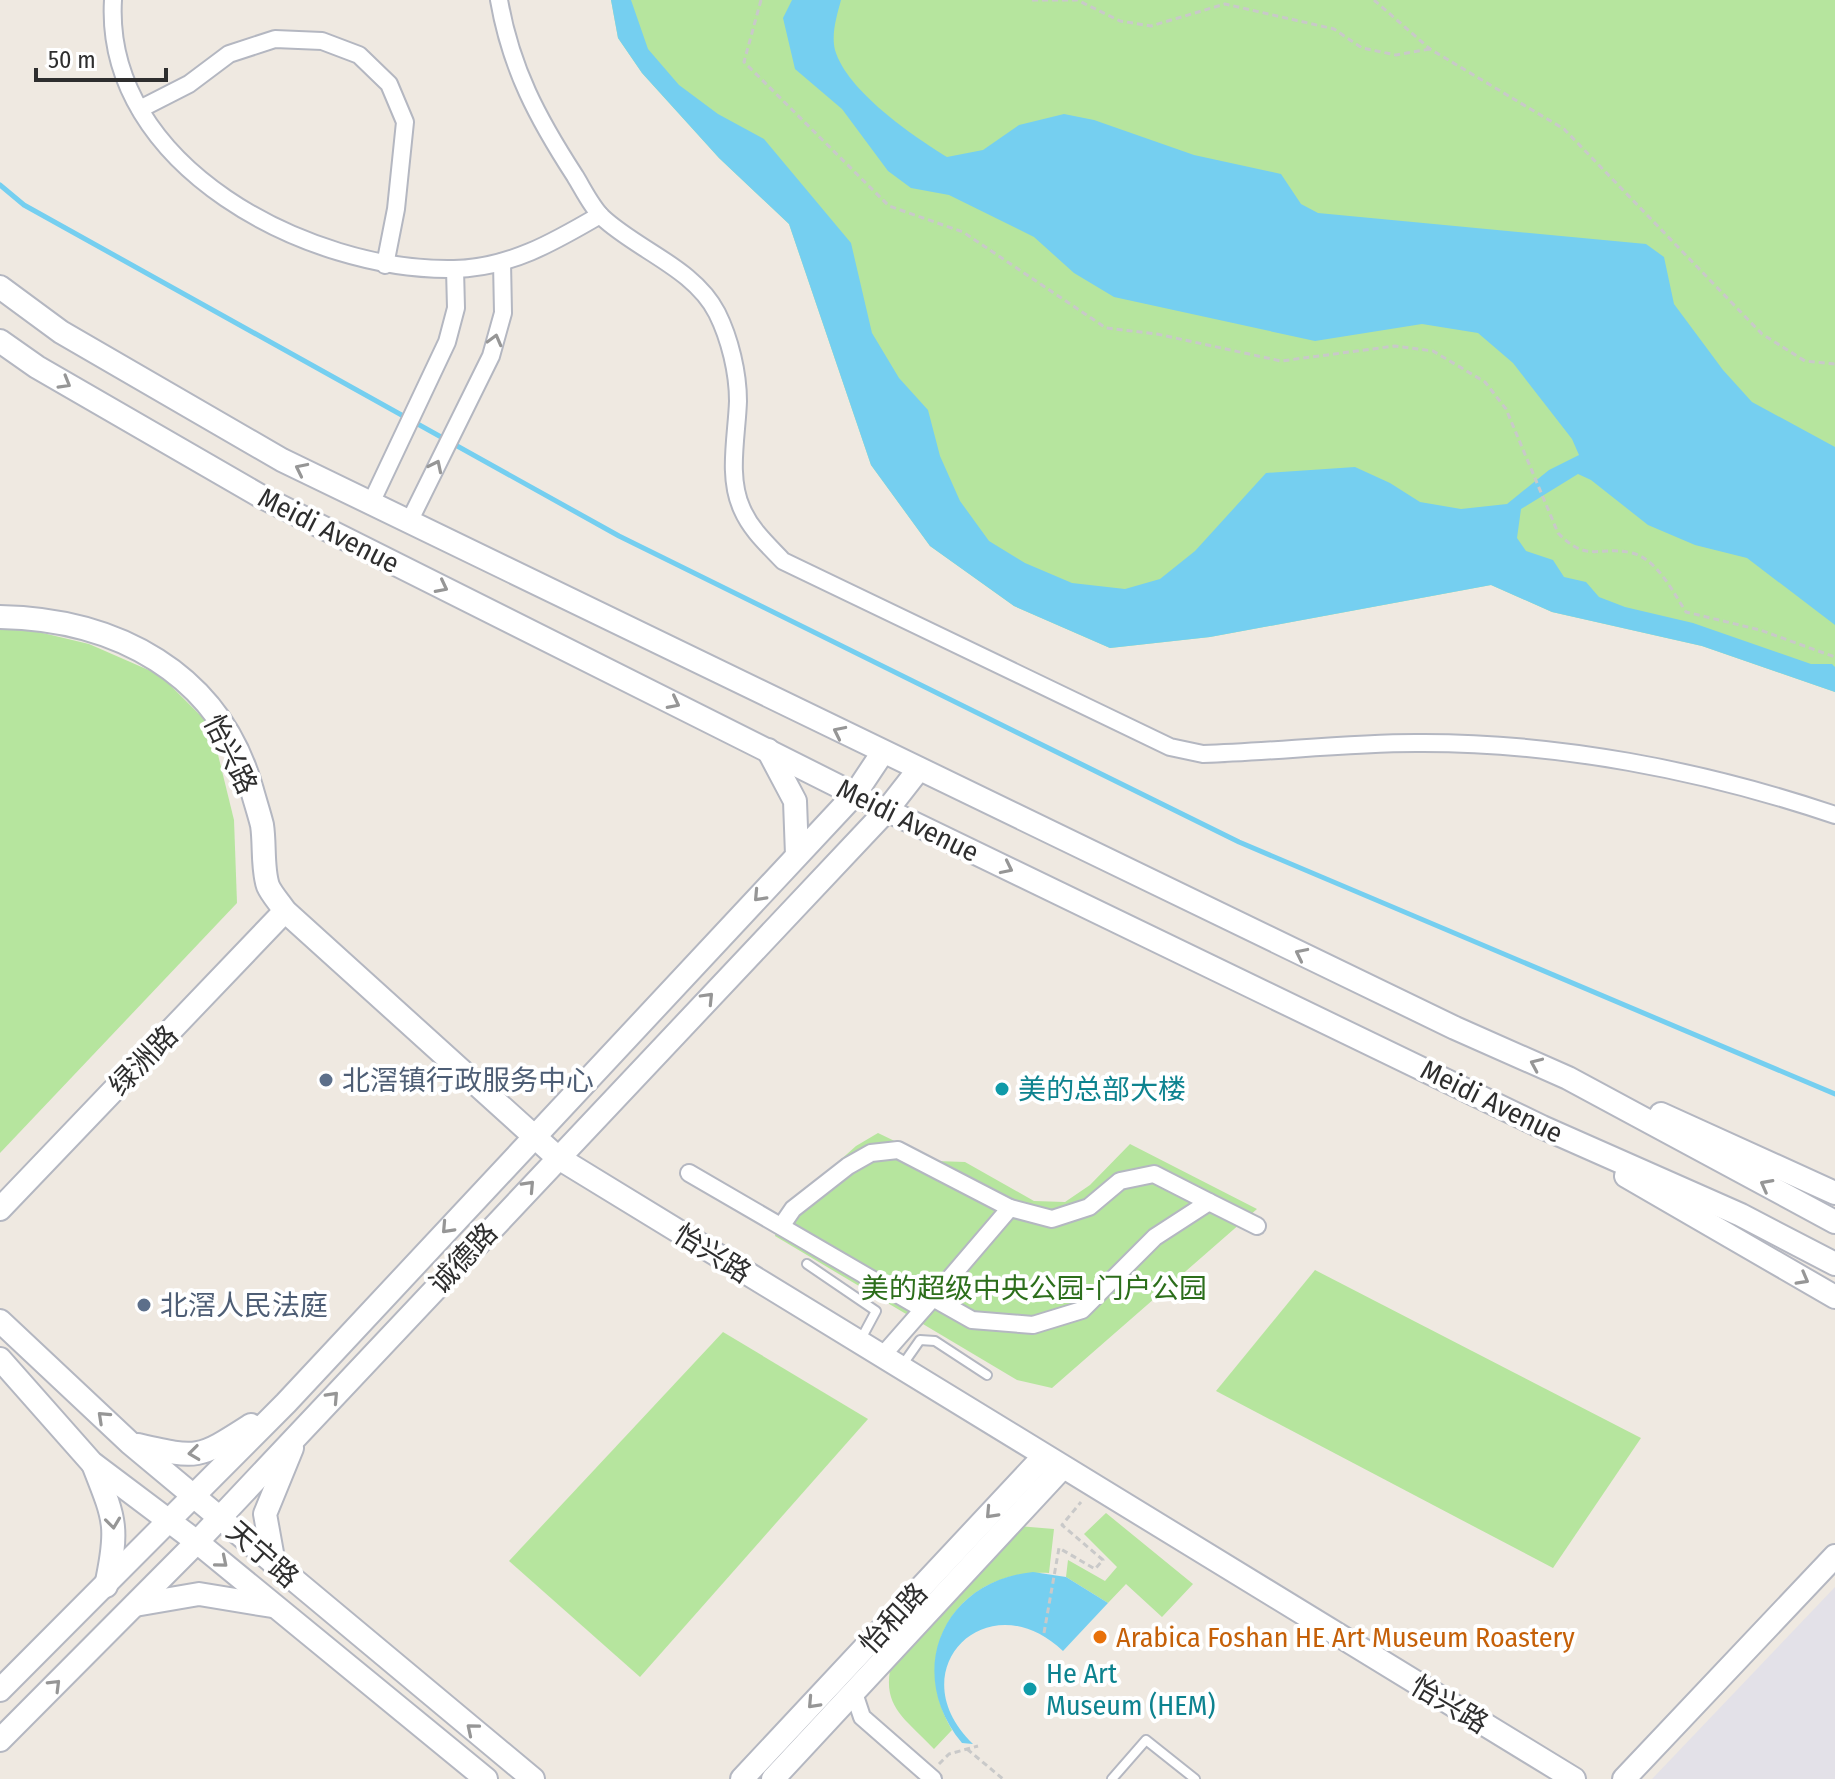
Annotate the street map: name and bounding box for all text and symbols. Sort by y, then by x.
scale bar [36,32,166,82]
text: 50 m [48,46,96,74]
one-way arrow [486,334,503,348]
one-way arrow [56,373,71,389]
one-way arrow [426,460,442,475]
one-way arrow [294,463,309,479]
street label: Meidi Avenue [253,481,405,580]
one-way arrow [433,577,448,592]
one-way arrow [666,693,680,709]
street label: 怡兴路 [197,709,264,799]
one-way arrow [833,726,848,742]
street label: Meidi Avenue [832,772,984,869]
one-way arrow [999,858,1014,874]
one-way arrow [755,886,769,901]
one-way arrow [1294,948,1309,963]
one-way arrow [699,992,713,1007]
street label: 绿洲路 [102,1019,184,1102]
street label: Meidi Avenue [1416,1053,1568,1150]
one-way arrow [1530,1057,1544,1073]
place label: 北滘镇行政服务中心 [342,1064,594,1097]
marker: 北滘镇行政服务中心 [317,1071,335,1089]
place label: 美的总部大楼 [1018,1073,1186,1106]
marker: 美的总部大楼 [993,1080,1011,1098]
one-way arrow [1760,1179,1775,1194]
one-way arrow [520,1181,535,1195]
street label: 诚德路 [423,1216,504,1300]
street label: 怡兴路 [668,1217,757,1290]
one-way arrow [443,1219,457,1234]
one-way arrow [1794,1269,1809,1285]
park label: 美的超级中央公园-门户公园 [861,1272,1207,1305]
place label: 北滘人民法庭 [160,1289,328,1322]
marker: 北滘人民法庭 [135,1296,153,1314]
one-way arrow [324,1392,338,1407]
one-way arrow [98,1412,112,1427]
one-way arrow [187,1444,200,1461]
one-way arrow [986,1504,1000,1518]
street label: 天宁路 [220,1514,305,1594]
one-way arrow [104,1517,121,1530]
one-way arrow [212,1553,227,1567]
street label: 怡和路 [853,1576,934,1660]
place label: Arabica Foshan HE Art Museum Roastery [1116,1621,1575,1654]
marker: Arabica Foshan HE Art Museum Roastery [1091,1628,1109,1646]
place label: He Art Museum (HEM) [1046,1657,1216,1722]
street label: 怡兴路 [1405,1669,1494,1740]
one-way arrow [46,1680,60,1694]
marker: He Art Museum (HEM) [1021,1680,1039,1698]
one-way arrow [809,1693,823,1708]
one-way arrow [467,1724,482,1739]

